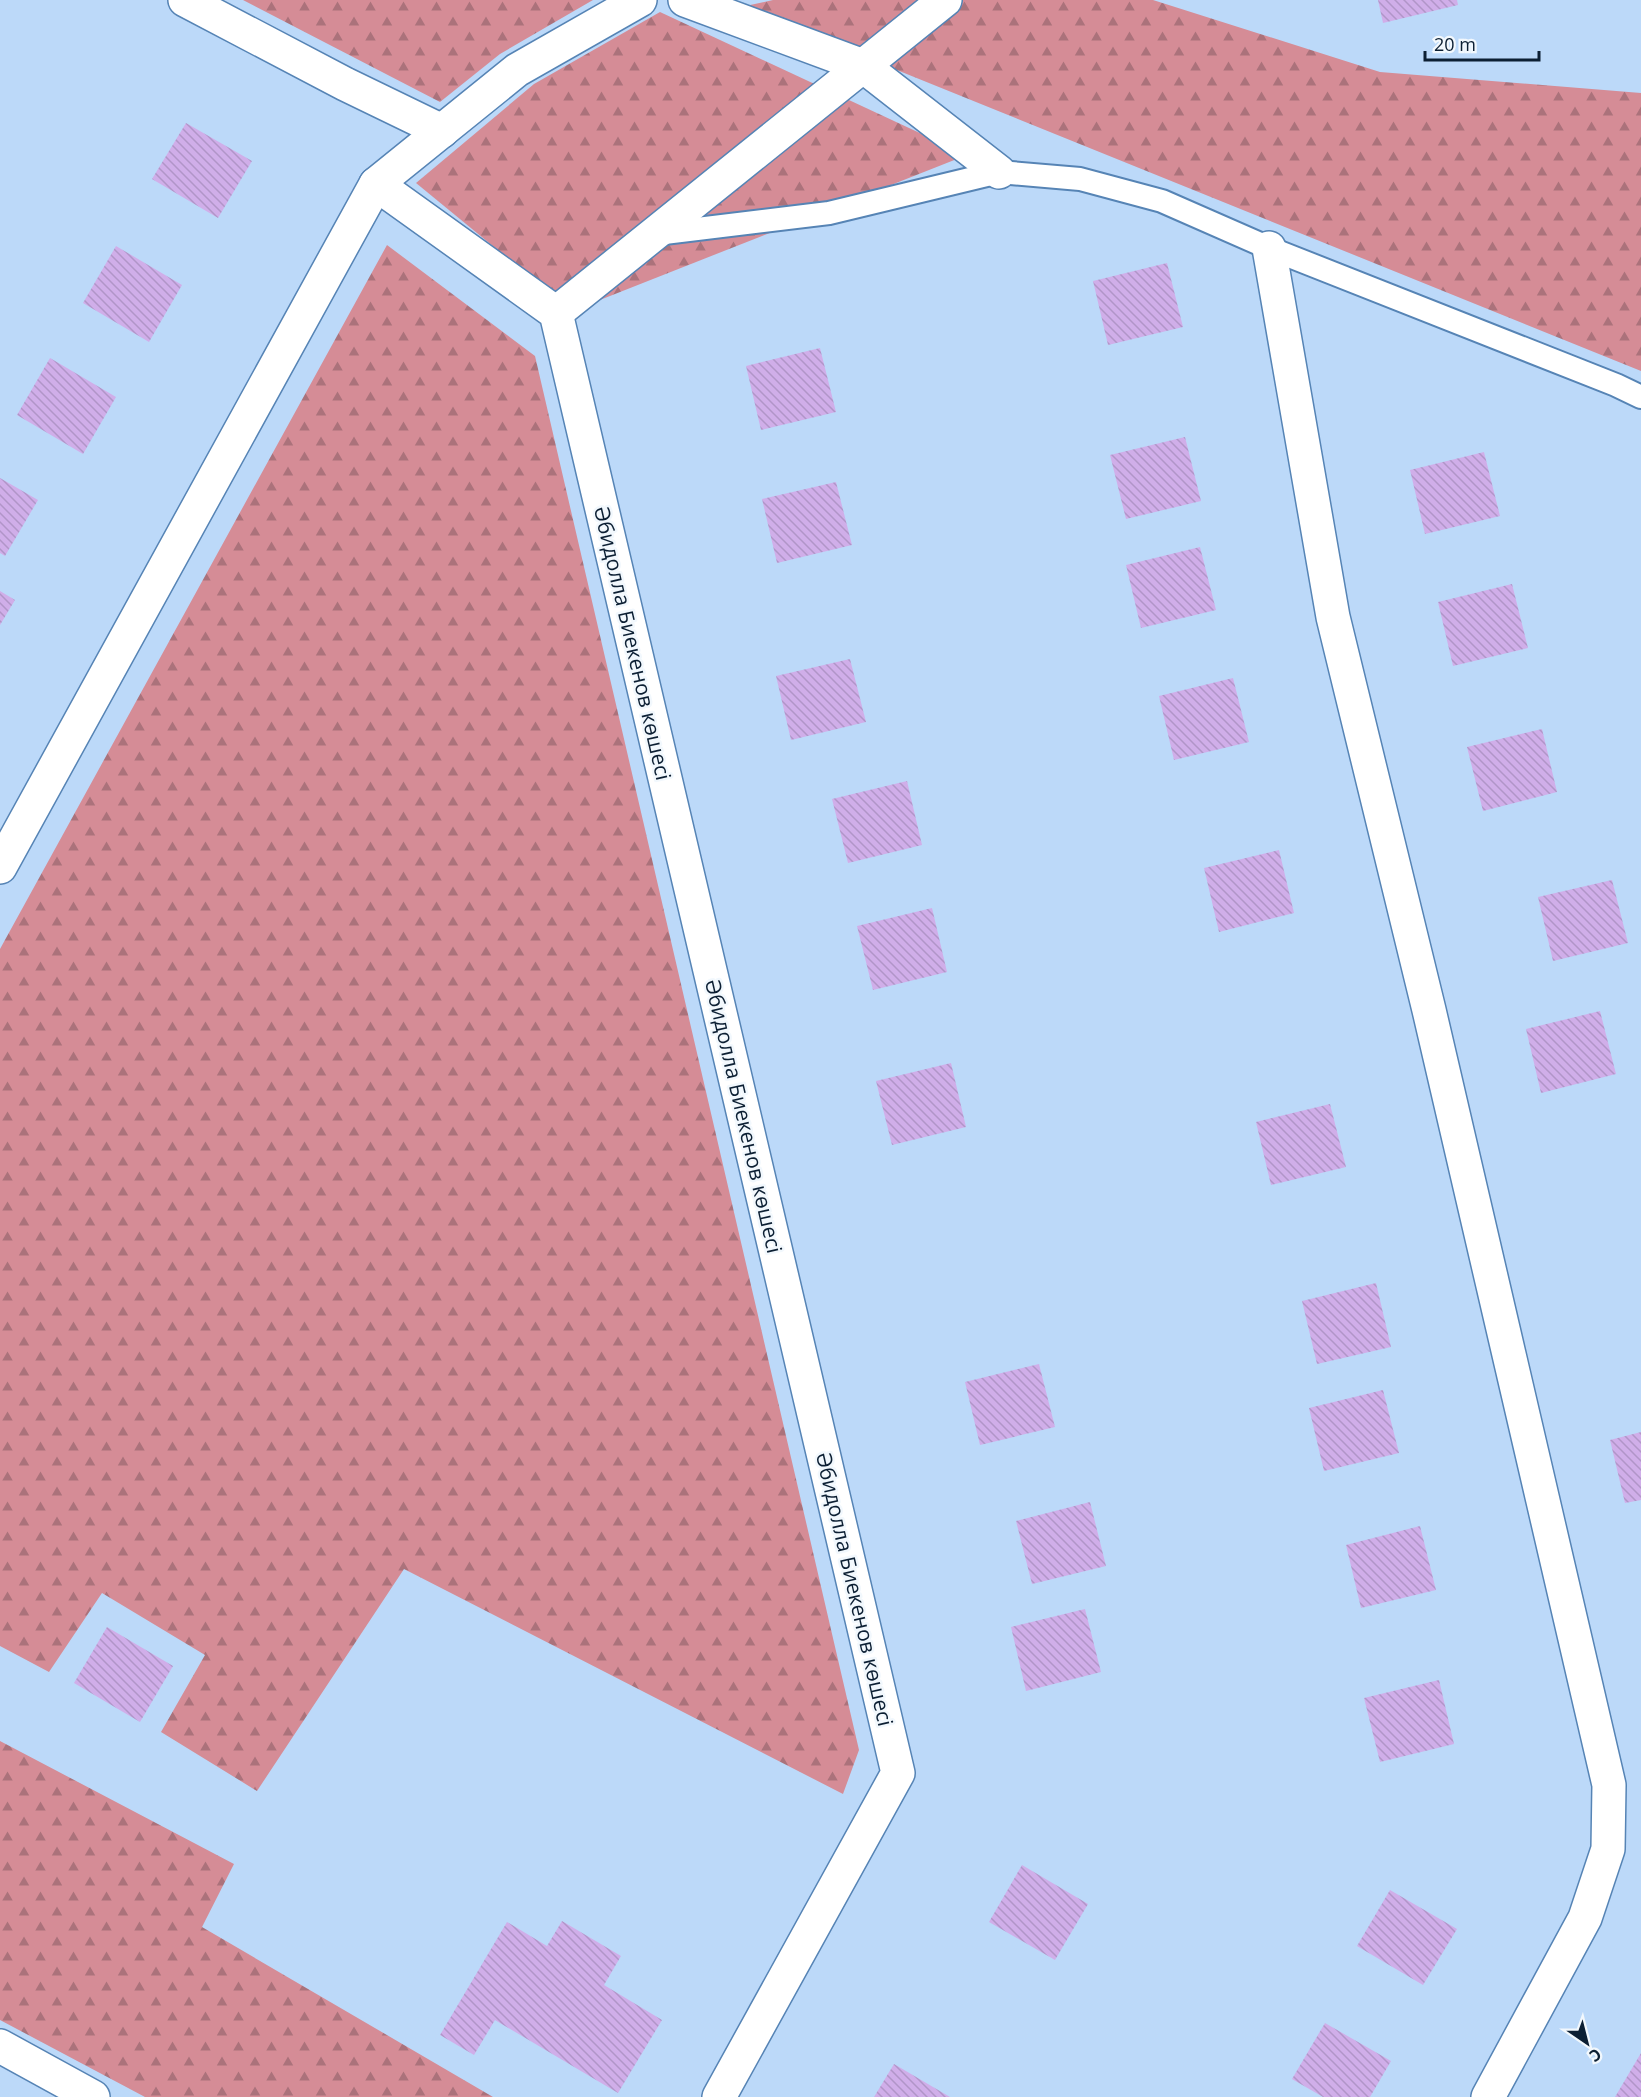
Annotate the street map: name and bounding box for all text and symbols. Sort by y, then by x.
scale bar [1425,24,1539,62]
text: 20 m [1434,32,1476,56]
street label: Әбидолла Биекенов көшесі [588,503,678,783]
street label: Әбидолла Биекенов көшесі [699,976,789,1256]
street label: Әбидолла Биекенов көшесі [810,1449,900,1729]
north arrow [1557,2013,1617,2073]
text: С [1585,2043,1606,2067]

